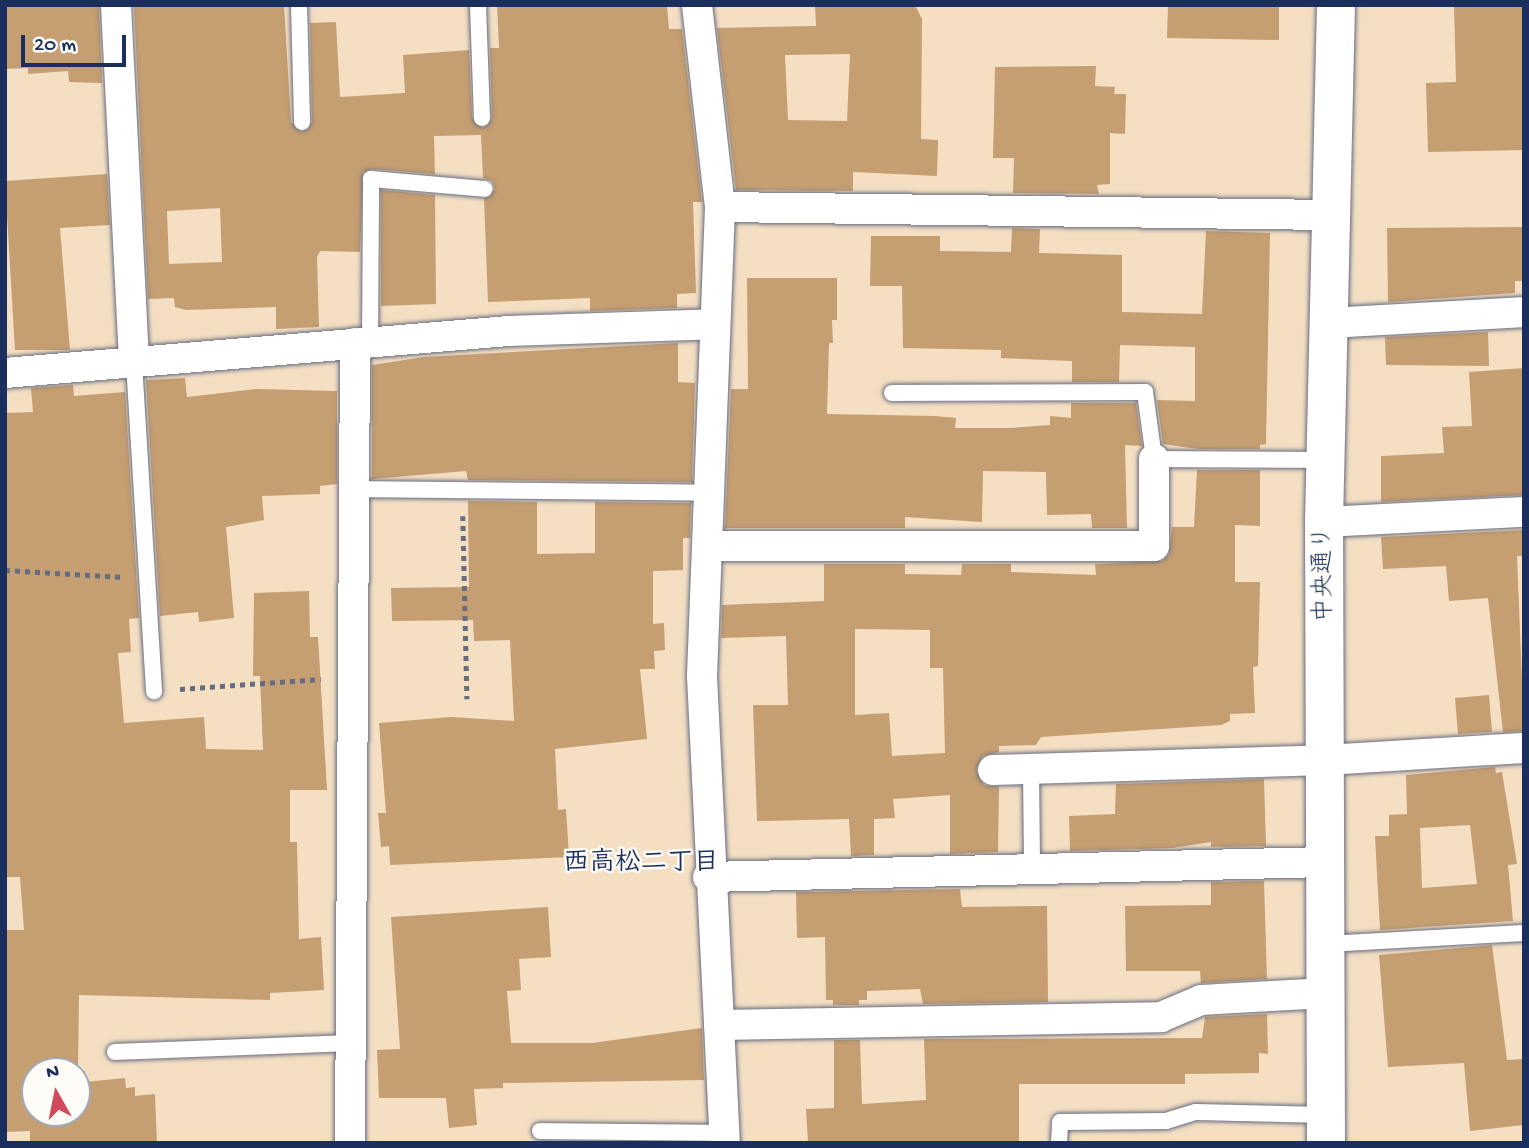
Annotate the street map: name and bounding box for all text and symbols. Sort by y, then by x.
scale bar [24,21,130,65]
text: 20 m [34,34,76,59]
street label: 中央通り [1310,526,1340,622]
district label: 西高松二丁目 [563,849,719,881]
north arrow [21,1057,91,1127]
text: N [45,1060,61,1085]

